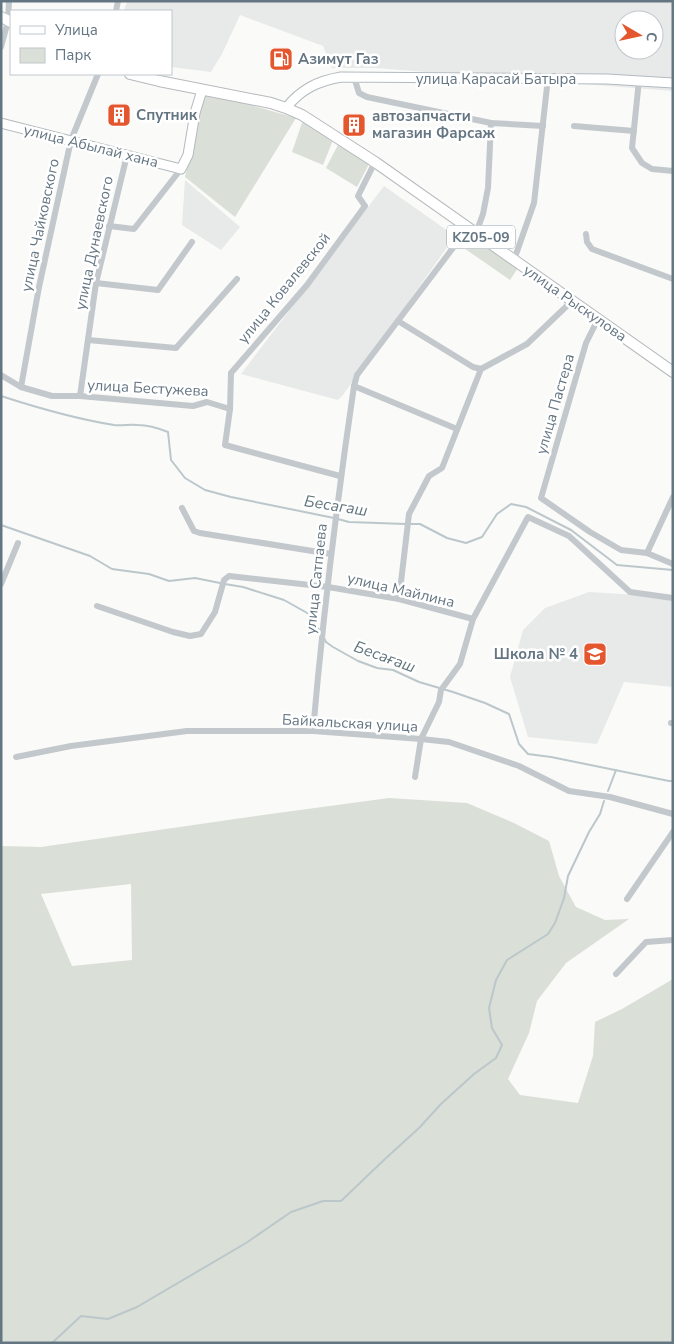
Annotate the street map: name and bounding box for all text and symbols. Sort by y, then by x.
legend [10,10,172,75]
north arrow [614,10,664,60]
text: Улица [54,20,98,40]
text: С [641,31,661,44]
text: Парк [55,45,91,65]
fuel station icon: Азимут Газ [268,46,294,72]
place label: Азимут Газ [298,49,379,69]
street label: улица Карасай Батыра [416,69,576,89]
building icon: Спутник [106,102,132,128]
place label: Спутник [136,105,198,125]
place label: автозапчасти магазин Фарсаж [372,106,496,143]
building icon: автозапчасти магазин Фарсаж [341,112,367,138]
street label: улица Абылай хана [22,120,160,172]
street label: улица Чайковского [16,157,64,293]
street label: улица Дунаевского [70,174,118,312]
road number: KZ05-09 [447,226,515,248]
street label: улица Ковалевской [233,228,335,348]
street label: улица Рыскулова [519,260,631,346]
street label: улица Пастера [531,351,579,457]
street label: улица Бестужева [87,375,209,401]
water label: Бесагаш [303,490,369,522]
street label: улица Сатпаева [300,522,332,636]
street label: улица Майлина [345,568,457,612]
water label: Бесағаш [351,636,419,678]
school or university icon: Школа № 4 [582,641,608,667]
place label: Школа № 4 [494,644,578,664]
street label: Байкальская улица [281,709,419,737]

